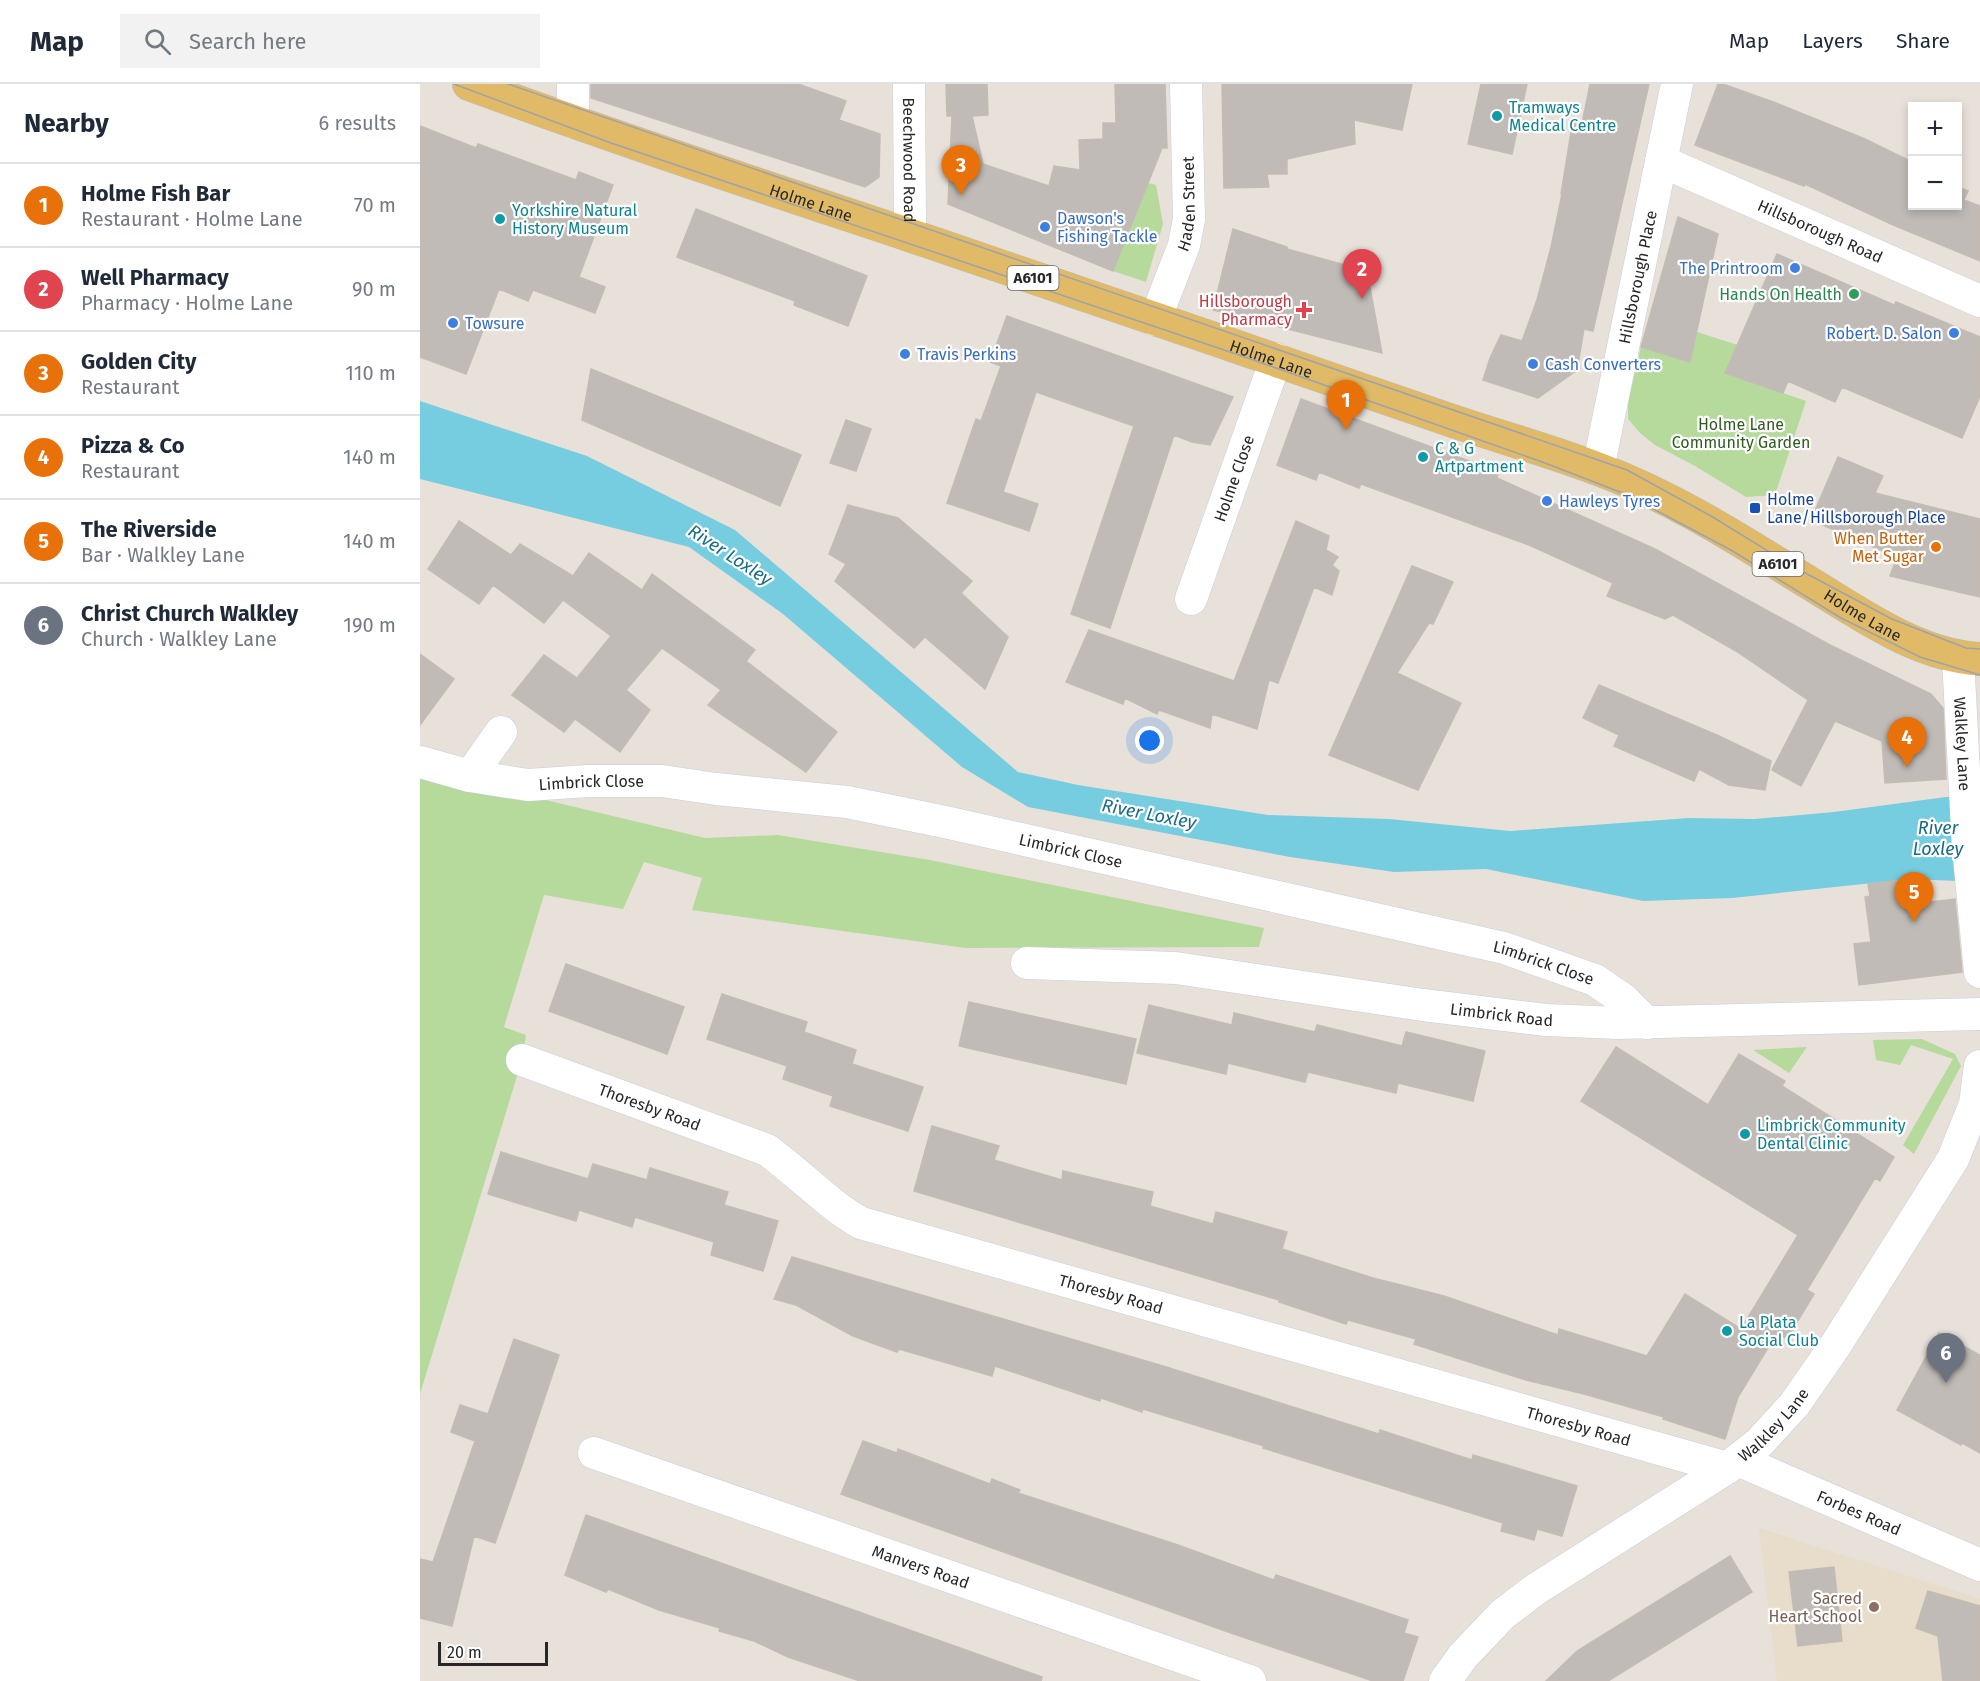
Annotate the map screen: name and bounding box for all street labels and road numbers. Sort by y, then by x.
street label: Beechwood Road [899,97,919,223]
street label: Haden Street [1173,156,1199,254]
street label: Holme Lane [767,180,855,226]
street label: Hillsborough Road [1755,196,1886,267]
street label: Hillsborough Place [1615,209,1661,346]
road number: A6101 [1008,266,1058,290]
street label: Holme Lane [1227,336,1315,382]
street label: Holme Close [1210,433,1258,524]
road number: A6101 [1752,552,1804,576]
street label: Holme Lane [1820,585,1905,645]
street label: Walkley Lane [1950,696,1974,791]
street label: Limbrick Close [538,772,644,794]
street label: Limbrick Close [1017,830,1124,872]
street label: Limbrick Close [1491,937,1596,989]
street label: Limbrick Road [1449,999,1553,1030]
street label: Thoresby Road [596,1080,703,1135]
street label: Thoresby Road [1057,1270,1165,1318]
street label: Walkley Lane [1735,1385,1813,1466]
street label: Thoresby Road [1524,1403,1633,1450]
street label: Forbes Road [1814,1486,1904,1540]
street label: Manvers Road [870,1541,972,1593]

